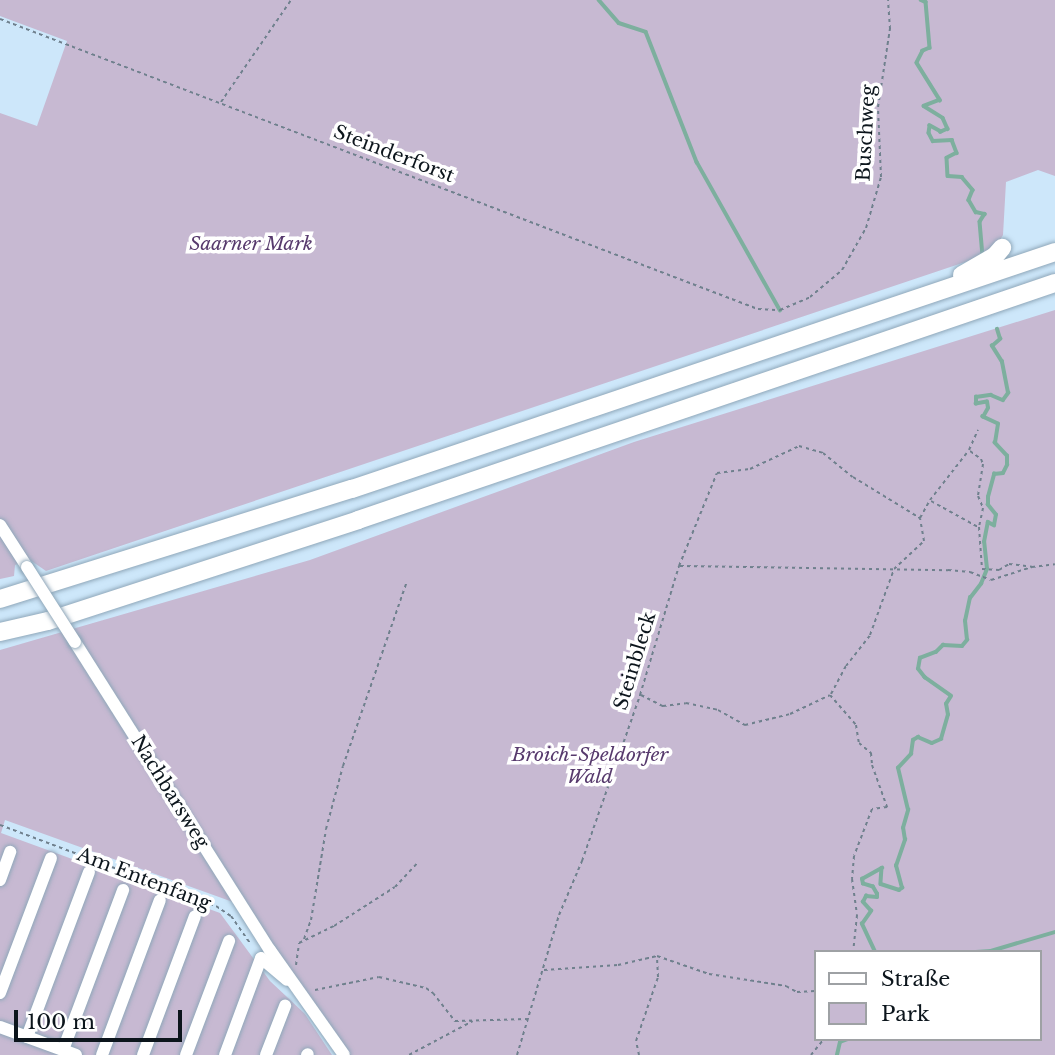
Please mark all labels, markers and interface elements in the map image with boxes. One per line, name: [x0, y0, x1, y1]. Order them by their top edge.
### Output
street label: Buschweg: [852, 84, 880, 182]
street label: Steinderforst: [330, 121, 458, 187]
park label: Saarner Mark: [189, 233, 313, 255]
street label: Steinbleck: [609, 609, 661, 713]
street label: Nachbarsweg: [126, 731, 214, 853]
park label: Broich-Speldorfer Wald: [512, 744, 668, 788]
street label: Am Entenfang: [74, 843, 214, 915]
legend: [814, 950, 1041, 1041]
text: Straße: [881, 966, 950, 992]
scale bar: [18, 996, 186, 1040]
text: Park: [881, 1001, 930, 1027]
text: 100 m: [27, 1009, 95, 1035]

